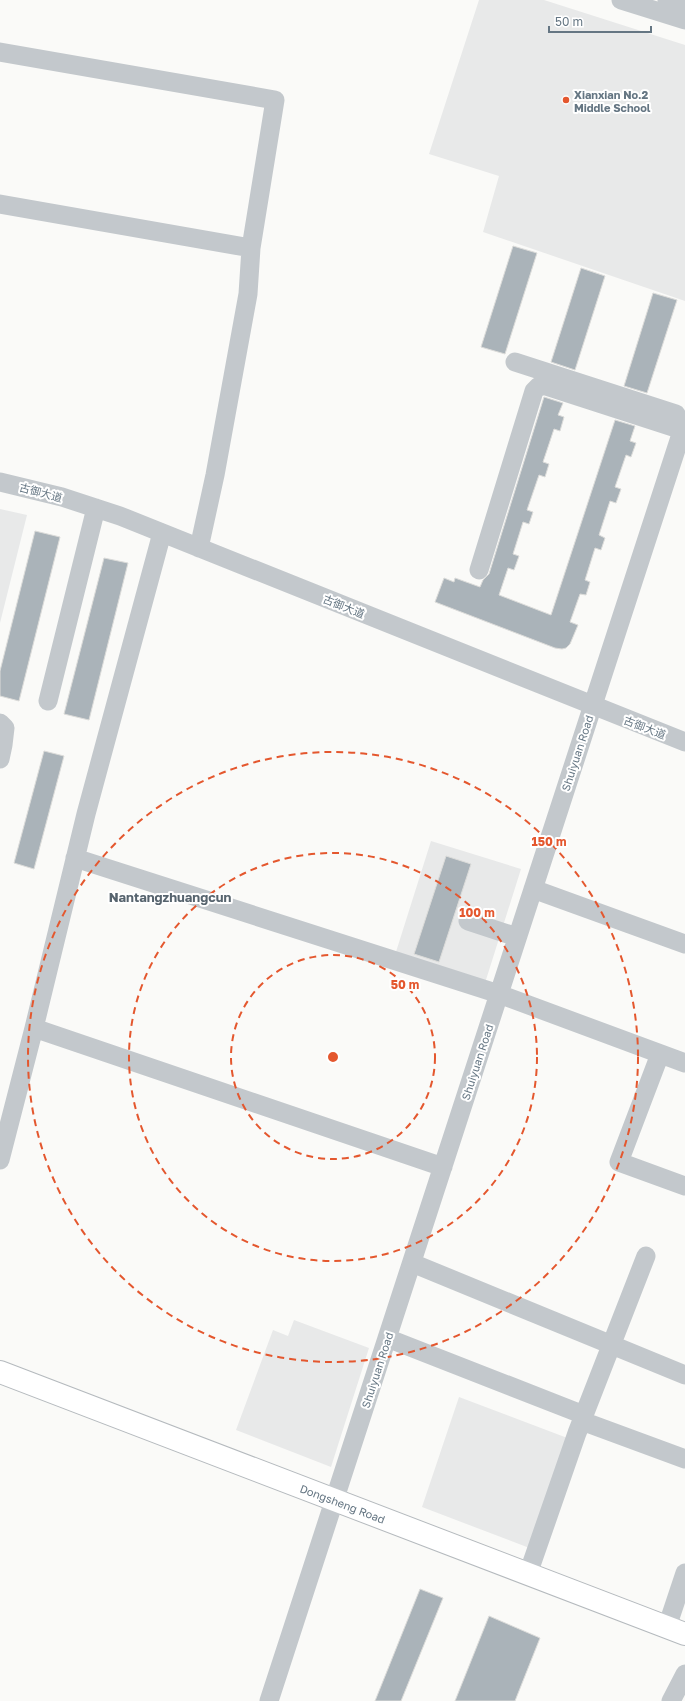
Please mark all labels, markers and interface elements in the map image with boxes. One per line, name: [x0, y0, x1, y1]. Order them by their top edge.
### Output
scale bar: [549, 8, 651, 34]
text: 50 m: [555, 14, 583, 29]
place label: Xianxian No.2 Middle School: [574, 88, 651, 114]
marker: Xianxian No.2 Middle School: [561, 95, 571, 105]
street label: 古御大道: [18, 480, 64, 504]
street label: 古御大道: [321, 592, 367, 620]
street label: Shuiyuan Road: [559, 713, 595, 793]
street label: 古御大道: [622, 713, 668, 741]
text: 150 m: [532, 834, 566, 849]
district label: Nantangzhuangcun: [109, 889, 231, 905]
text: 100 m: [459, 905, 495, 920]
text: 50 m: [391, 977, 419, 992]
street label: Shuiyuan Road: [459, 1022, 495, 1102]
centre of rings: [326, 1050, 340, 1064]
street label: Shuiyuan Road: [359, 1330, 395, 1410]
street label: Dongsheng Road: [298, 1481, 387, 1525]

